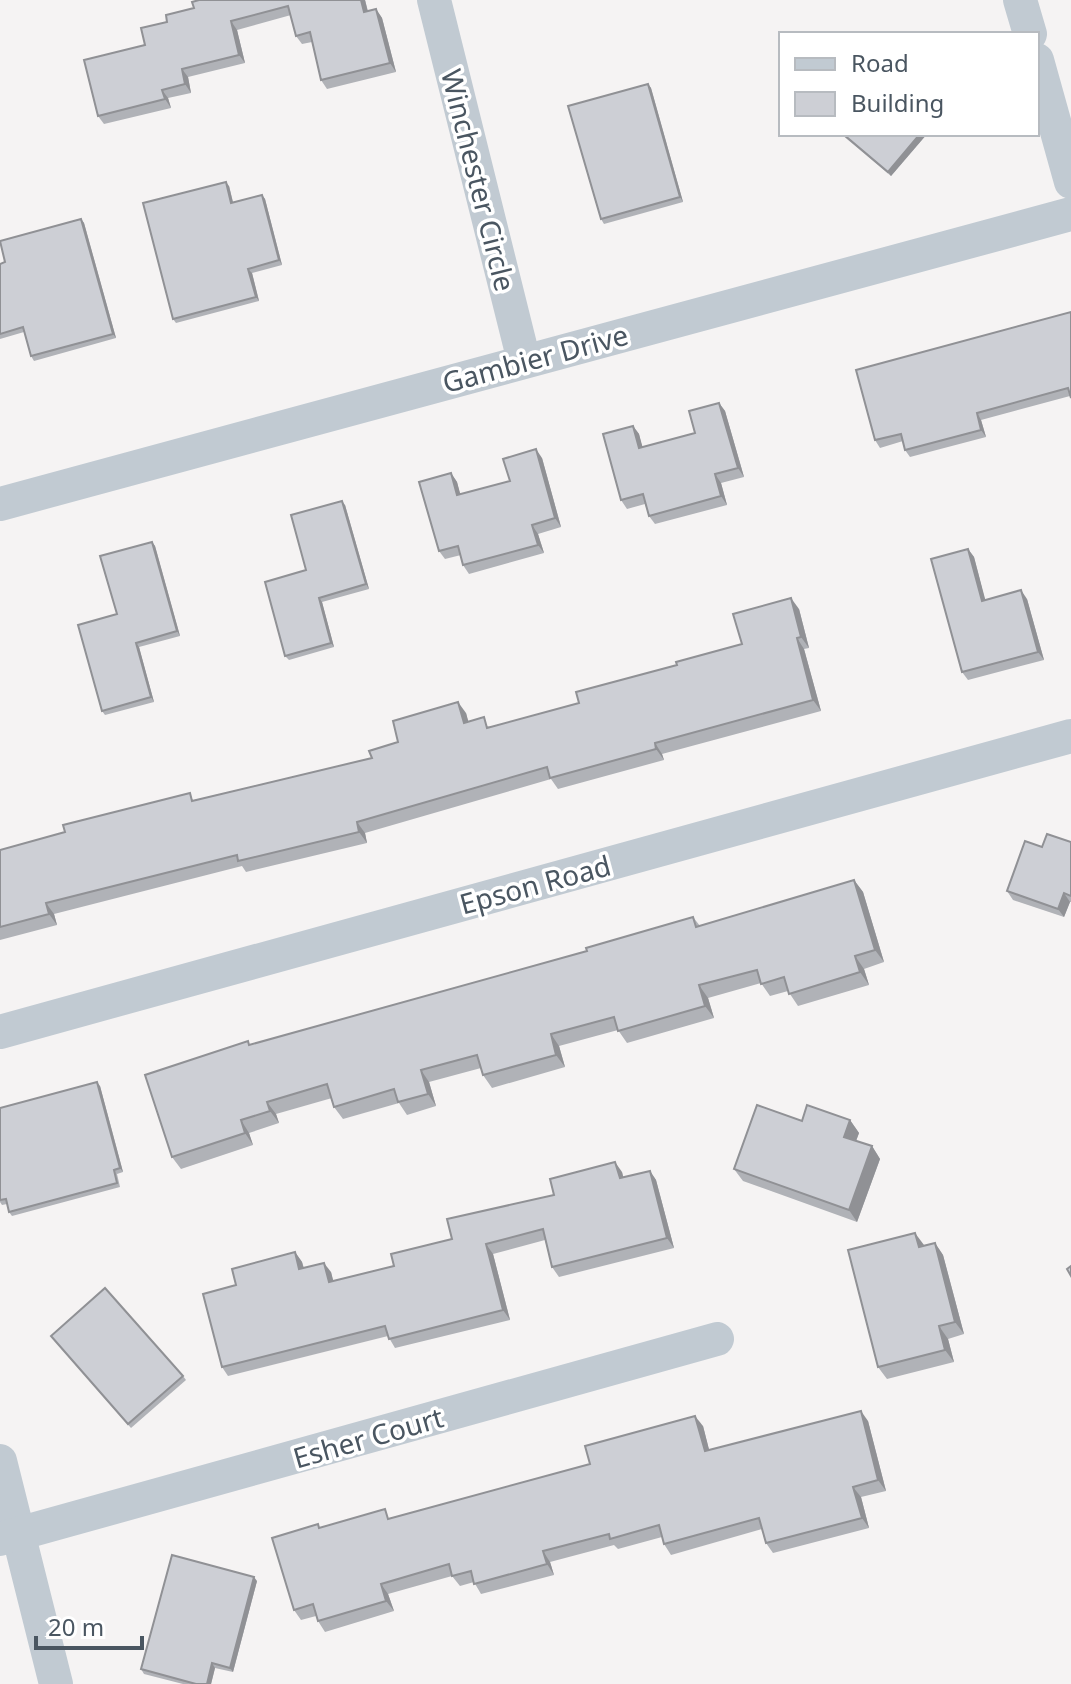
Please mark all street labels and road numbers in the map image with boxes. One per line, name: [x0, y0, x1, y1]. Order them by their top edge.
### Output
street label: Winchester Circle: [433, 65, 525, 295]
street label: Gambier Drive: [438, 315, 632, 401]
street label: Epson Road: [455, 846, 615, 922]
street label: Esher Court: [288, 1397, 448, 1477]

